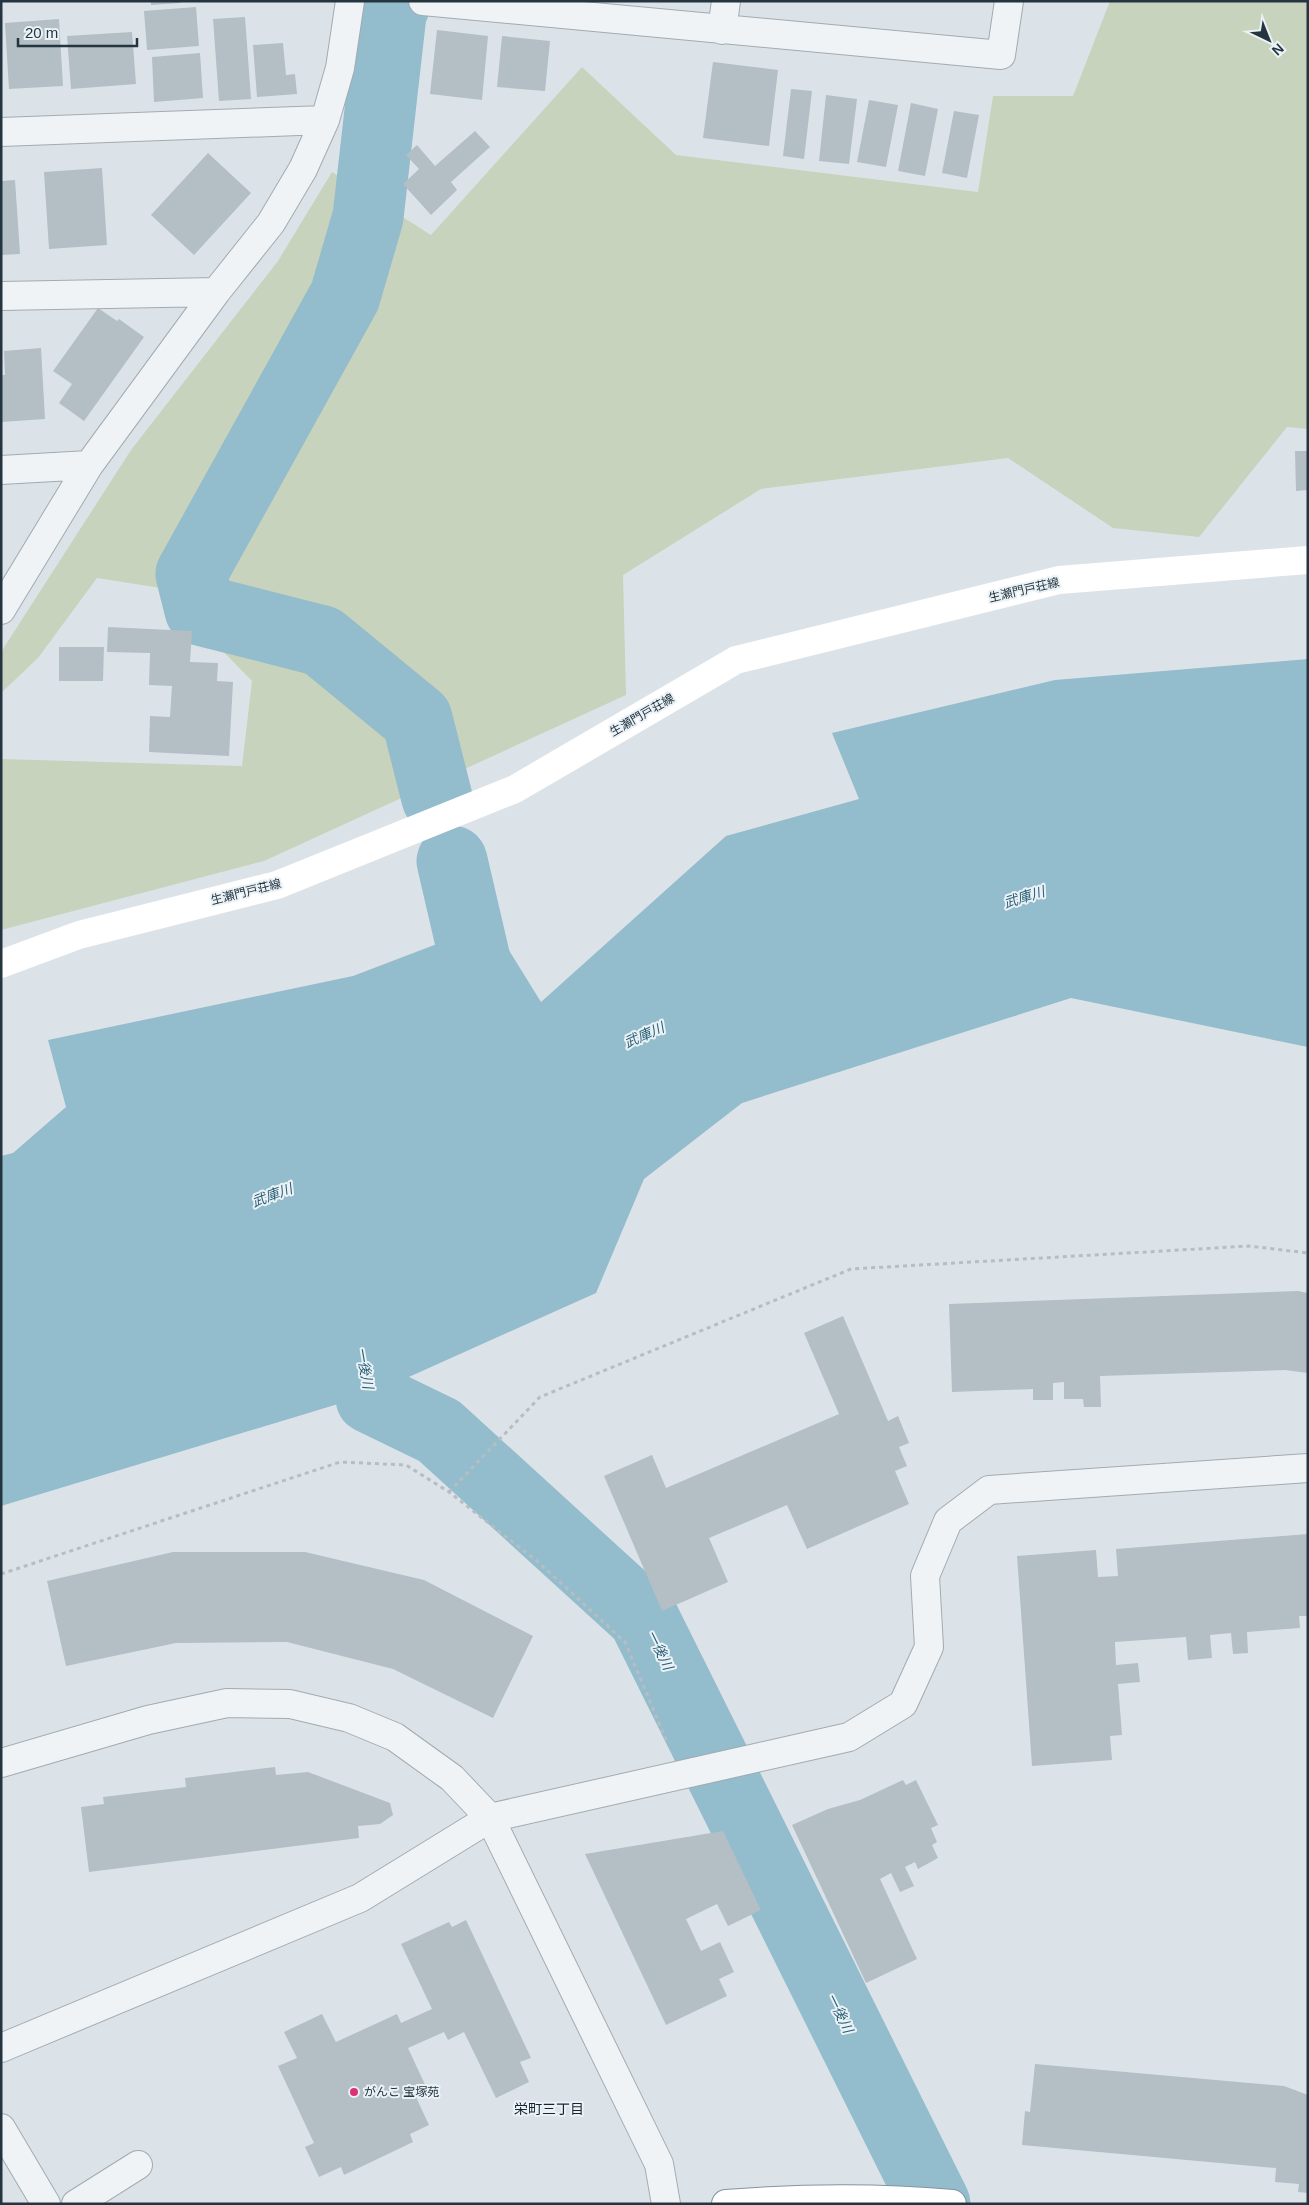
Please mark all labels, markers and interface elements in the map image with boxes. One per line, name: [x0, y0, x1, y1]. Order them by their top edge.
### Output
scale bar: [18, 15, 136, 47]
north arrow: [1244, 15, 1294, 65]
text: 20 m: [25, 24, 58, 41]
text: N: [1269, 40, 1287, 59]
street label: 生瀬門戸荘線: [987, 575, 1061, 605]
street label: 生瀬門戸荘線: [607, 691, 677, 739]
street label: 生瀬門戸荘線: [209, 876, 283, 908]
water label: 武庫川: [1002, 883, 1048, 911]
water label: 武庫川: [622, 1018, 668, 1051]
water label: 武庫川: [250, 1180, 296, 1210]
water label: 一後川: [353, 1346, 377, 1392]
water label: 一後川: [644, 1628, 677, 1674]
water label: 一後川: [824, 1991, 857, 2037]
place label: がんこ 宝塚苑: [364, 2085, 439, 2099]
marker: がんこ 宝塚苑: [348, 2086, 360, 2098]
district label: 栄町三丁目: [514, 2101, 584, 2117]

